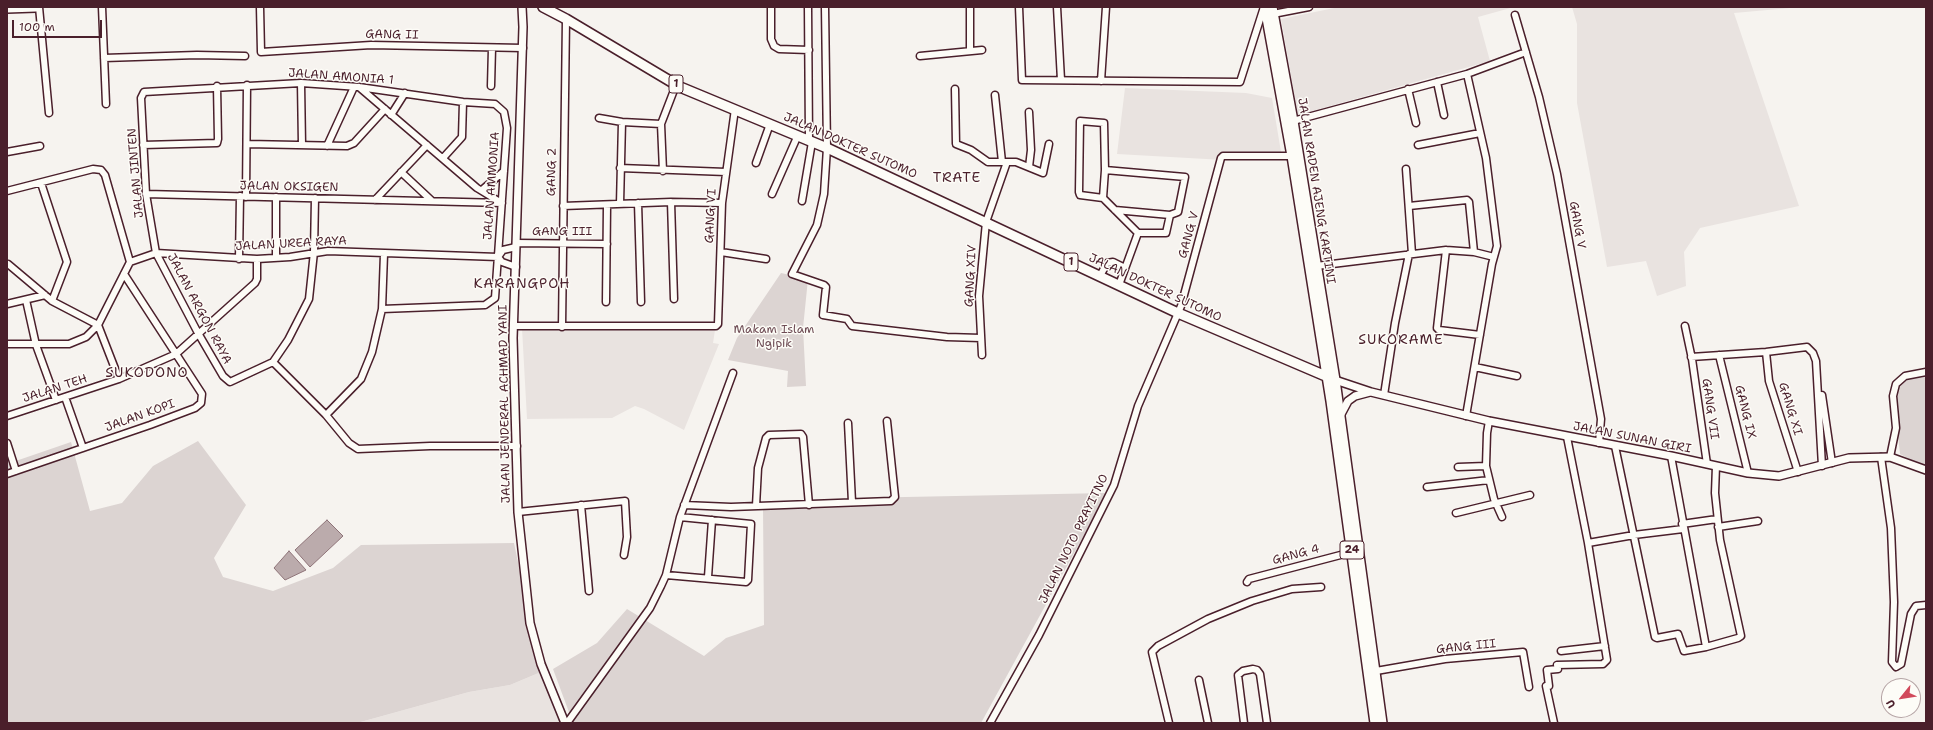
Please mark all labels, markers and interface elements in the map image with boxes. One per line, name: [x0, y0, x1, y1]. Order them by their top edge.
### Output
scale bar: [14, 12, 104, 38]
text: 100 m: [19, 19, 55, 35]
street label: GANG II: [365, 27, 419, 43]
street label: JALAN AMONIA 1: [288, 66, 394, 88]
road number: 1: [669, 75, 683, 93]
street label: JALAN RADEN AJENG KARTINI: [1294, 97, 1338, 285]
street label: JALAN DOKTER SUTOMO: [781, 110, 919, 182]
street label: JALAN JINTEN: [125, 127, 147, 219]
street label: JALAN AMMONIA: [481, 131, 503, 241]
street label: GANG 2: [544, 148, 560, 196]
district label: TRATE: [933, 170, 981, 186]
street label: JALAN OKSIGEN: [239, 179, 339, 195]
street label: GANG VI: [702, 188, 720, 244]
street label: GANG V: [1566, 200, 1588, 250]
street label: GANG V: [1176, 210, 1202, 260]
street label: GANG III: [532, 225, 592, 239]
street label: JALAN UREA RAYA: [235, 234, 347, 254]
street label: GANG XIV: [962, 244, 980, 308]
street label: JALAN ARGON RAYA: [164, 251, 234, 367]
street label: JALAN DOKTER SUTOMO: [1086, 251, 1224, 325]
road number: 1: [1064, 253, 1078, 271]
district label: KARANGPOH: [473, 276, 571, 292]
street label: JALAN JENDERAL ACHMAD YANI: [496, 305, 514, 503]
park label: Makam Islam Ngipik: [734, 323, 814, 351]
district label: SUKORAME: [1358, 332, 1444, 348]
district label: SUKODONO: [105, 365, 189, 381]
street label: JALAN TEH: [21, 372, 89, 406]
street label: GANG VII: [1699, 378, 1721, 440]
street label: GANG XI: [1775, 381, 1805, 437]
street label: GANG IX: [1731, 384, 1759, 440]
street label: JALAN KOPI: [103, 397, 177, 435]
street label: JALAN SUNAN GIRI: [1572, 419, 1692, 457]
street label: JALAN NOTO PRAYITNO: [1036, 472, 1112, 606]
road number: 24: [1340, 541, 1364, 559]
street label: GANG 4: [1271, 542, 1321, 568]
street label: GANG III: [1435, 637, 1497, 657]
north arrow: [1881, 678, 1921, 718]
text: U: [1883, 697, 1899, 711]

